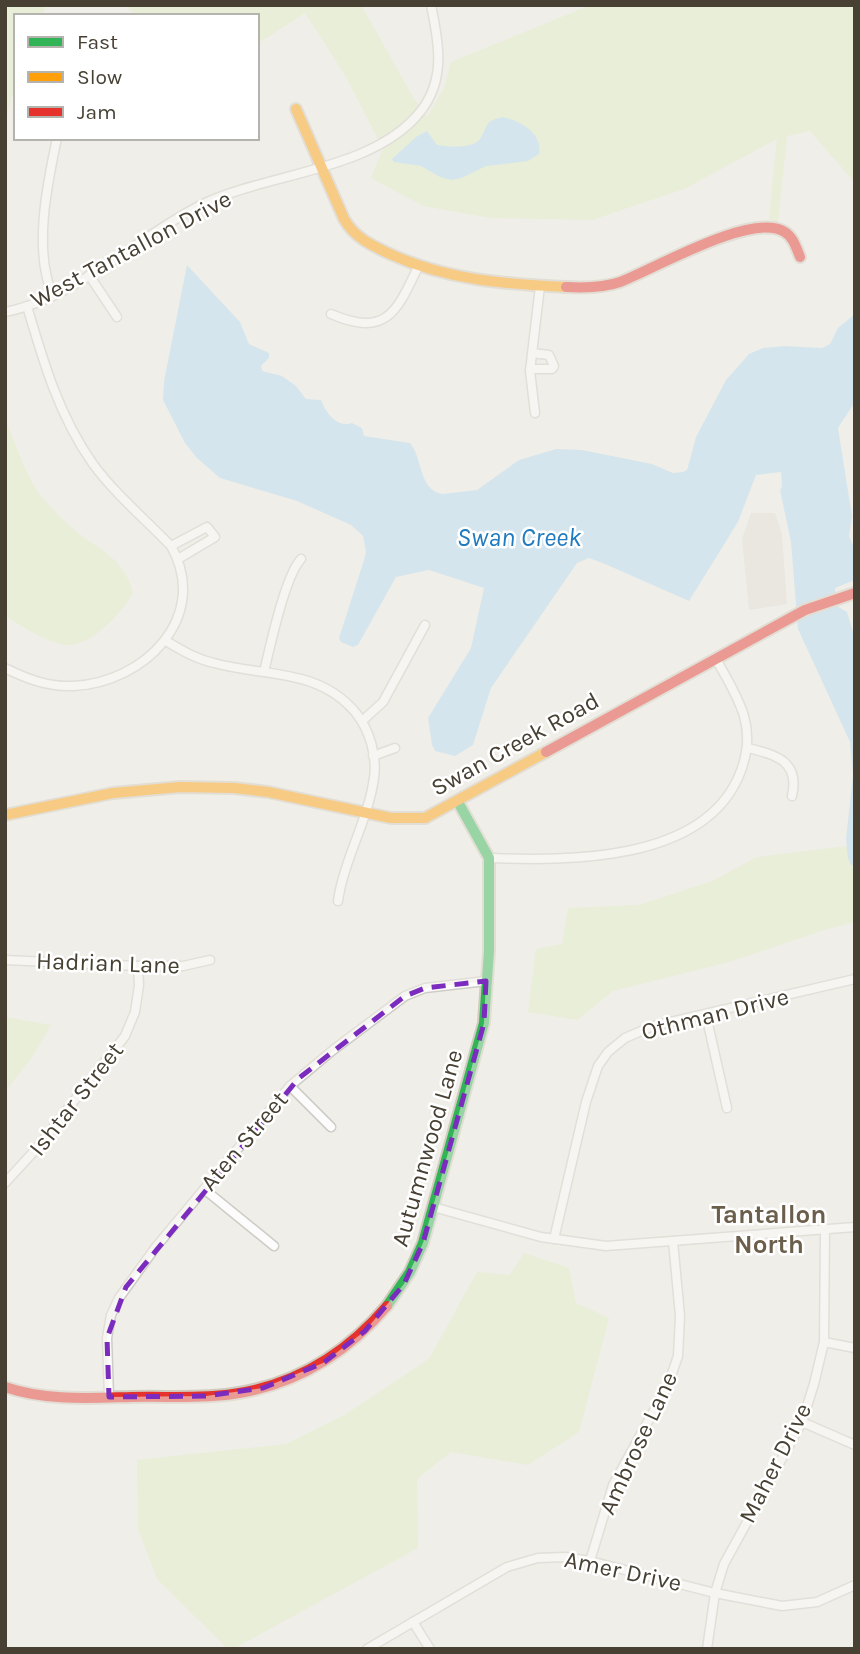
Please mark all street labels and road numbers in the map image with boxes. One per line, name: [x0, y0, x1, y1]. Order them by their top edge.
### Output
street label: West Tantallon Drive: [26, 184, 236, 314]
street label: Swan Creek Road: [426, 686, 604, 802]
street label: Hadrian Lane: [36, 946, 180, 980]
street label: Othman Drive: [638, 982, 792, 1046]
street label: Ishtar Street: [23, 1037, 129, 1161]
street label: Autumnwood Lane: [385, 1046, 469, 1250]
street label: Aten Street: [194, 1086, 294, 1196]
street label: Ambrose Lane: [593, 1367, 683, 1519]
street label: Maher Drive: [733, 1398, 817, 1528]
street label: Amer Drive: [562, 1545, 684, 1597]

